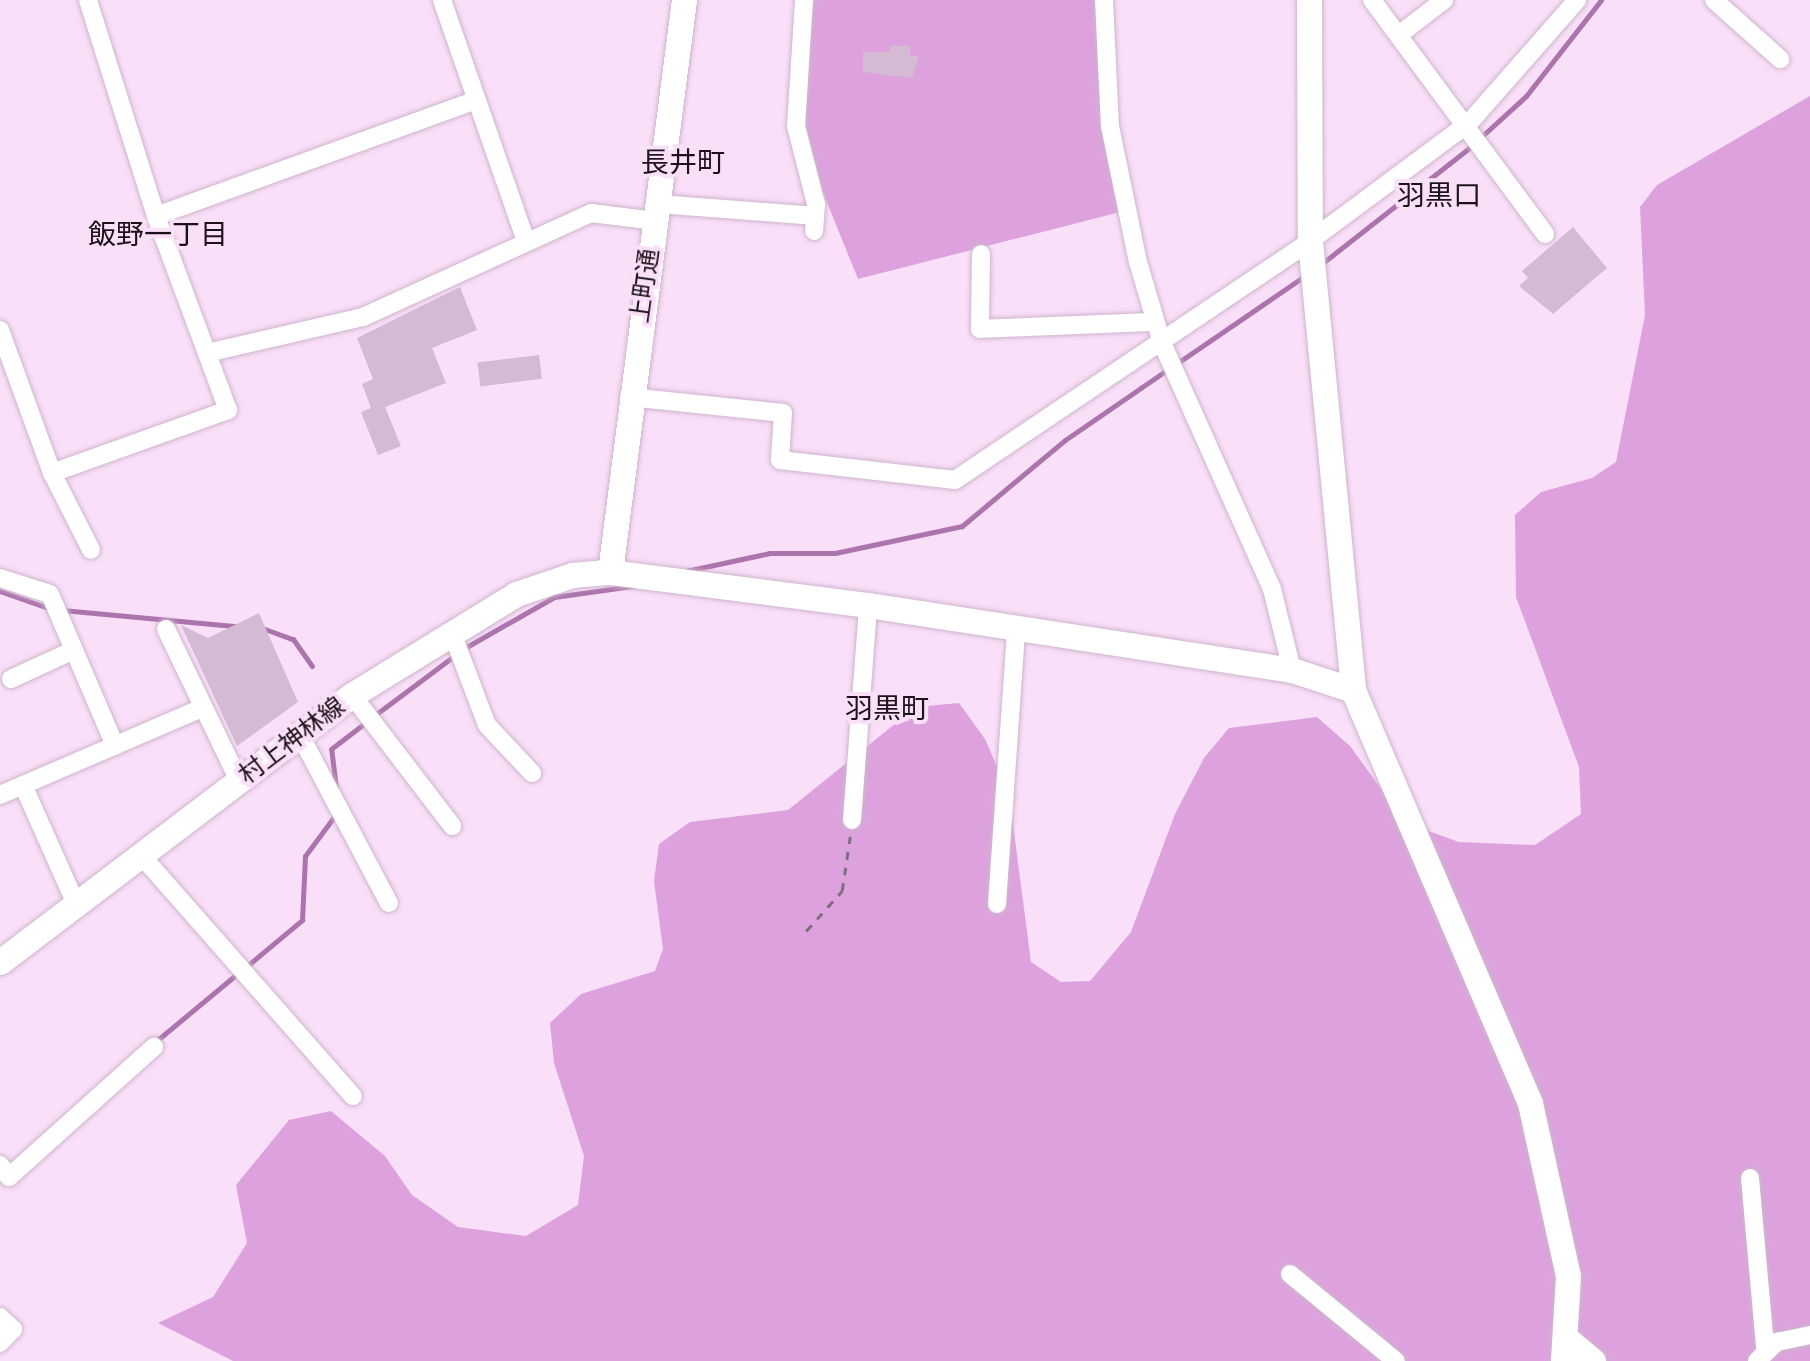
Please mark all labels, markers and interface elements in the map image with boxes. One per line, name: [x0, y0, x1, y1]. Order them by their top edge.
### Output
district label: 長井町: [641, 146, 725, 180]
district label: 羽黒口: [1397, 179, 1481, 213]
district label: 飯野一丁目: [88, 218, 228, 252]
street label: 上町通: [625, 247, 665, 325]
street label: 村上神林線: [233, 691, 351, 791]
district label: 羽黒町: [845, 692, 929, 726]

